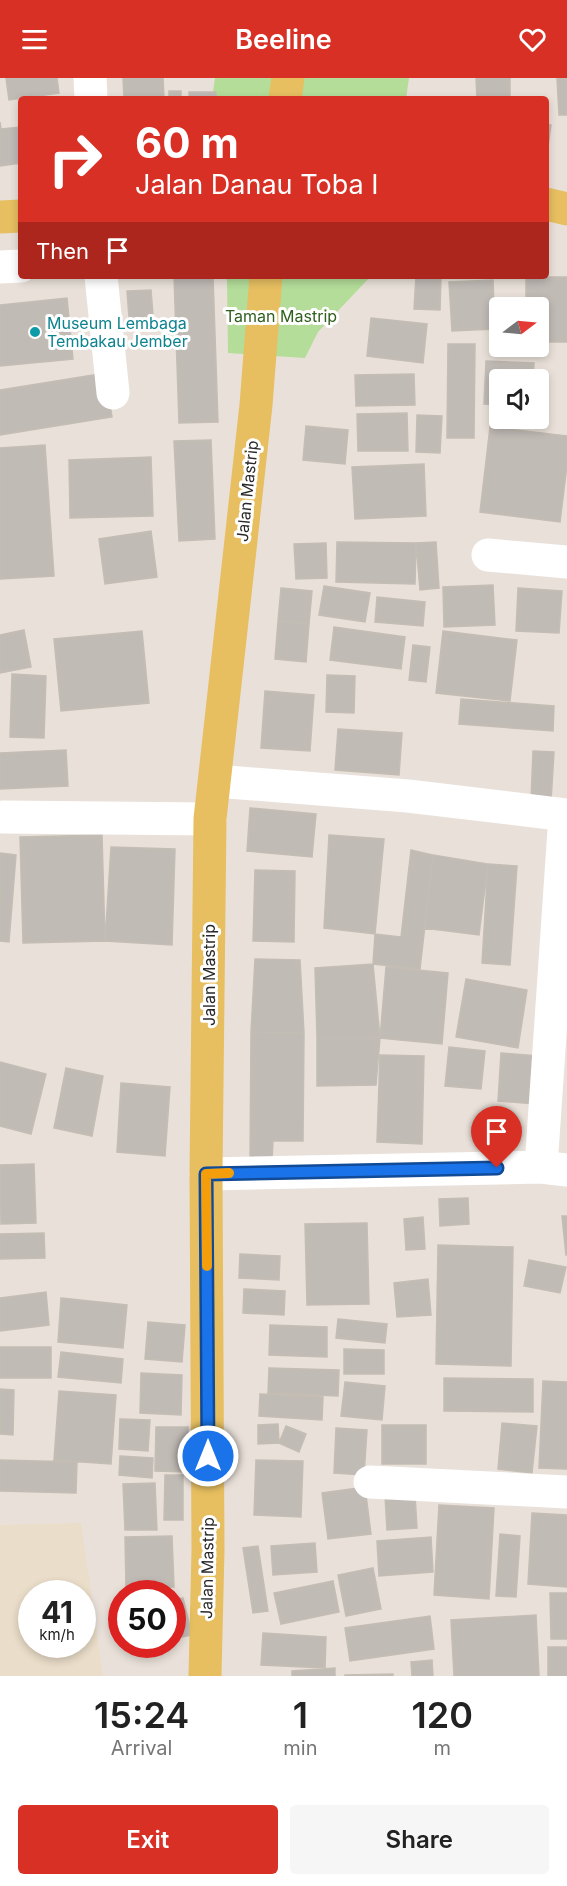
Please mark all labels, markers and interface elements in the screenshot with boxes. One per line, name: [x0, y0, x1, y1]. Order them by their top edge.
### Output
icon: menu: [18, 23, 51, 56]
text: Beeline: [235, 23, 332, 56]
icon: heart: [516, 23, 549, 56]
text: 60 m: [135, 117, 239, 168]
icon: right: [36, 120, 114, 198]
text: Jalan Danau Toba I: [135, 168, 378, 201]
icon: arrive: [101, 234, 134, 267]
text: Then: [36, 238, 89, 264]
north arrow: [489, 297, 549, 357]
map controls: [489, 297, 549, 429]
park label: Taman Mastrip: [225, 306, 337, 326]
place label: Museum Lembaga Tembakau Jember: [47, 313, 188, 351]
marker: Museum Lembaga Tembakau Jember: [28, 325, 42, 339]
button: sound: [489, 369, 549, 429]
street label: Jalan Mastrip: [232, 439, 262, 543]
street label: Jalan Mastrip: [199, 924, 219, 1026]
pin: [471, 1106, 522, 1168]
icon: arrive: [480, 1115, 513, 1148]
position arrow: [176, 1424, 240, 1488]
street label: Jalan Mastrip: [196, 1517, 218, 1619]
speed limit sign: 50: [108, 1580, 186, 1658]
text: 41: [41, 1594, 73, 1630]
text: km/h: [39, 1625, 75, 1644]
text: 15:24: [94, 1693, 189, 1737]
text: 1: [293, 1693, 308, 1737]
text: 120: [412, 1693, 473, 1737]
text: Arrival: [111, 1736, 172, 1760]
text: min: [283, 1736, 317, 1760]
text: m: [433, 1736, 451, 1760]
button: Exit: [18, 1805, 278, 1874]
button: Share: [290, 1805, 549, 1874]

